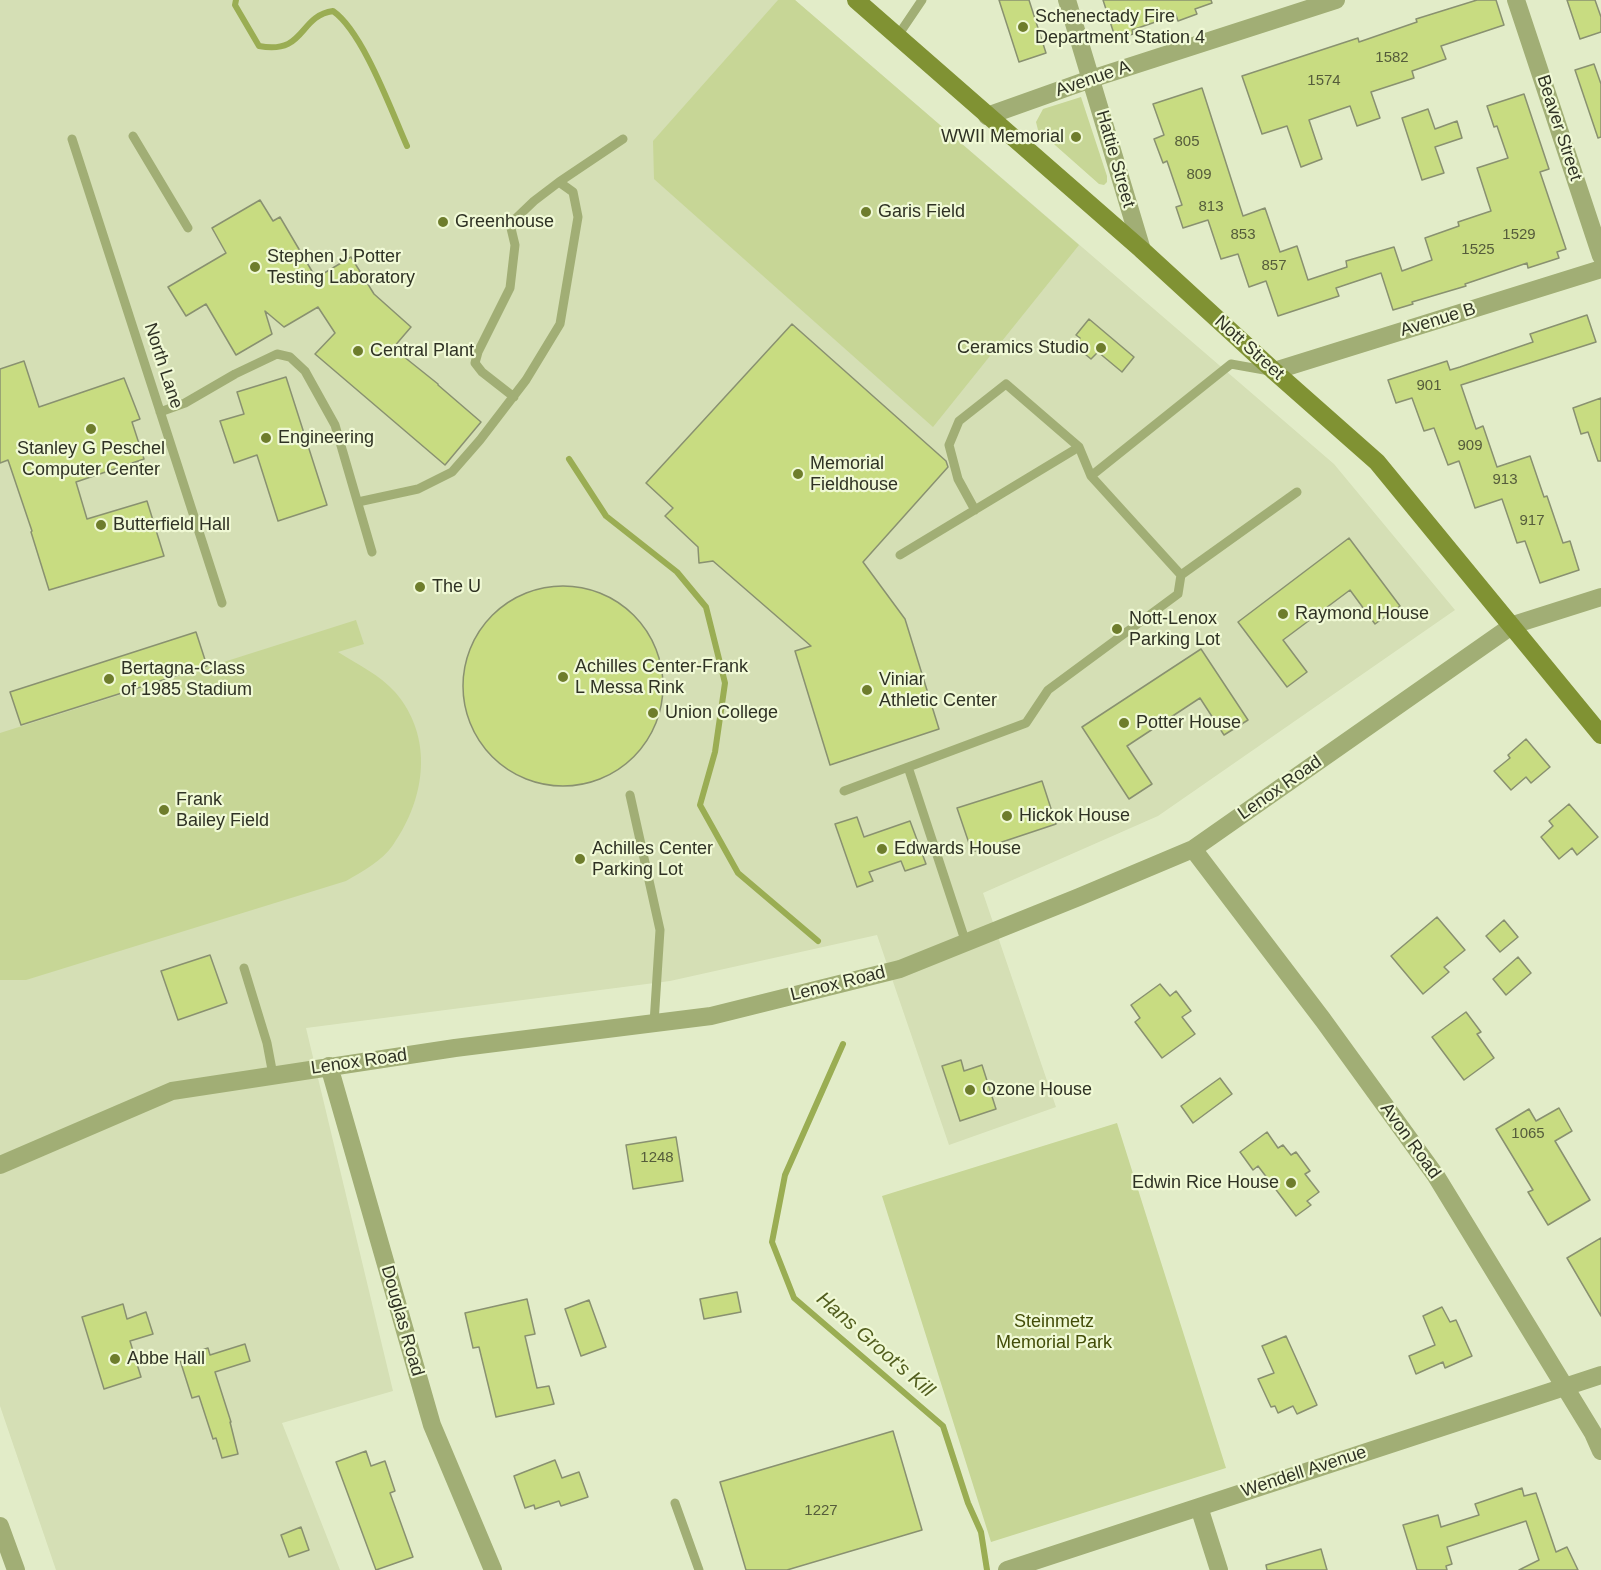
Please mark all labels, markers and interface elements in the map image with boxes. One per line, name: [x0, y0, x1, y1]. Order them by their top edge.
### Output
place label: Schenectady Fire Department Station 4: [1035, 6, 1205, 48]
marker: Schenectady Fire Department Station 4: [1016, 20, 1030, 34]
house number: 1582: [1375, 49, 1409, 67]
street label: Avenue A: [1053, 56, 1133, 102]
house number: 1574: [1307, 72, 1341, 90]
street label: Beaver Street: [1532, 72, 1586, 184]
street label: Hattie Street: [1091, 108, 1139, 210]
place label: WWII Memorial: [941, 126, 1064, 148]
marker: WWII Memorial: [1069, 130, 1083, 144]
house number: 805: [1174, 133, 1200, 151]
house number: 809: [1186, 166, 1212, 184]
house number: 813: [1198, 198, 1224, 216]
place label: Garis Field: [878, 201, 965, 223]
marker: Garis Field: [859, 205, 873, 219]
place label: Greenhouse: [455, 211, 554, 233]
marker: Greenhouse: [436, 215, 450, 229]
house number: 853: [1230, 226, 1256, 244]
house number: 1529: [1502, 226, 1536, 244]
house number: 1525: [1461, 241, 1495, 259]
place label: Stephen J Potter Testing Laboratory: [267, 246, 415, 288]
house number: 857: [1261, 257, 1287, 275]
marker: Stephen J Potter Testing Laboratory: [248, 260, 262, 274]
street label: Avenue B: [1398, 298, 1478, 342]
street label: Nott Street: [1210, 311, 1288, 385]
street label: North Lane: [139, 320, 187, 412]
place label: Ceramics Studio: [957, 337, 1089, 359]
place label: Central Plant: [370, 340, 474, 362]
marker: Ceramics Studio: [1094, 341, 1108, 355]
marker: Central Plant: [351, 344, 365, 358]
house number: 901: [1416, 377, 1442, 395]
marker: Stanley G Peschel Computer Center: [84, 422, 98, 436]
place label: Engineering: [278, 427, 374, 449]
marker: Engineering: [259, 431, 273, 445]
house number: 909: [1457, 437, 1483, 455]
place label: Stanley G Peschel Computer Center: [17, 438, 165, 480]
place label: Memorial Fieldhouse: [810, 453, 898, 496]
marker: Memorial Fieldhouse: [791, 467, 805, 481]
house number: 913: [1492, 471, 1518, 489]
house number: 917: [1519, 512, 1545, 530]
place label: Butterfield Hall: [113, 514, 230, 536]
marker: Butterfield Hall: [94, 518, 108, 532]
place label: The U: [432, 576, 481, 598]
marker: The U: [413, 580, 427, 594]
place label: Raymond House: [1295, 603, 1429, 625]
marker: Raymond House: [1276, 607, 1290, 621]
place label: Nott-Lenox Parking Lot: [1129, 608, 1220, 650]
marker: Nott-Lenox Parking Lot: [1110, 622, 1124, 636]
place label: Achilles Center-Frank L Messa Rink: [575, 656, 748, 698]
place label: Bertagna-Class of 1985 Stadium: [121, 658, 252, 700]
place label: Viniar Athletic Center: [879, 669, 997, 712]
marker: Achilles Center-Frank L Messa Rink: [556, 670, 570, 684]
marker: Bertagna-Class of 1985 Stadium: [102, 672, 116, 686]
marker: Viniar Athletic Center: [860, 683, 874, 697]
place label: Union College: [665, 702, 778, 724]
marker: Union College: [646, 706, 660, 720]
place label: Potter House: [1136, 712, 1241, 734]
marker: Potter House: [1117, 716, 1131, 730]
street label: Lenox Road: [1234, 751, 1326, 825]
place label: Frank Bailey Field: [176, 789, 269, 832]
marker: Frank Bailey Field: [157, 803, 171, 817]
place label: Hickok House: [1019, 805, 1130, 827]
marker: Hickok House: [1000, 809, 1014, 823]
place label: Achilles Center Parking Lot: [592, 838, 713, 880]
place label: Edwards House: [894, 838, 1021, 860]
marker: Edwards House: [875, 842, 889, 856]
marker: Achilles Center Parking Lot: [573, 852, 587, 866]
street label: Lenox Road: [788, 962, 888, 1006]
street label: Lenox Road: [309, 1045, 409, 1079]
place label: Ozone House: [982, 1079, 1092, 1101]
marker: Ozone House: [963, 1083, 977, 1097]
street label: Avon Road: [1375, 1099, 1445, 1183]
house number: 1065: [1511, 1125, 1545, 1143]
house number: 1248: [640, 1149, 674, 1167]
place label: Edwin Rice House: [1132, 1172, 1279, 1194]
marker: Edwin Rice House: [1284, 1176, 1298, 1190]
street label: Douglas Road: [376, 1263, 428, 1379]
water label: Hans Groot's Kill: [811, 1287, 939, 1403]
park label: Steinmetz Memorial Park: [996, 1311, 1112, 1354]
place label: Abbe Hall: [127, 1348, 205, 1370]
marker: Abbe Hall: [108, 1352, 122, 1366]
street label: Wendell Avenue: [1239, 1442, 1369, 1502]
house number: 1227: [804, 1502, 838, 1520]

